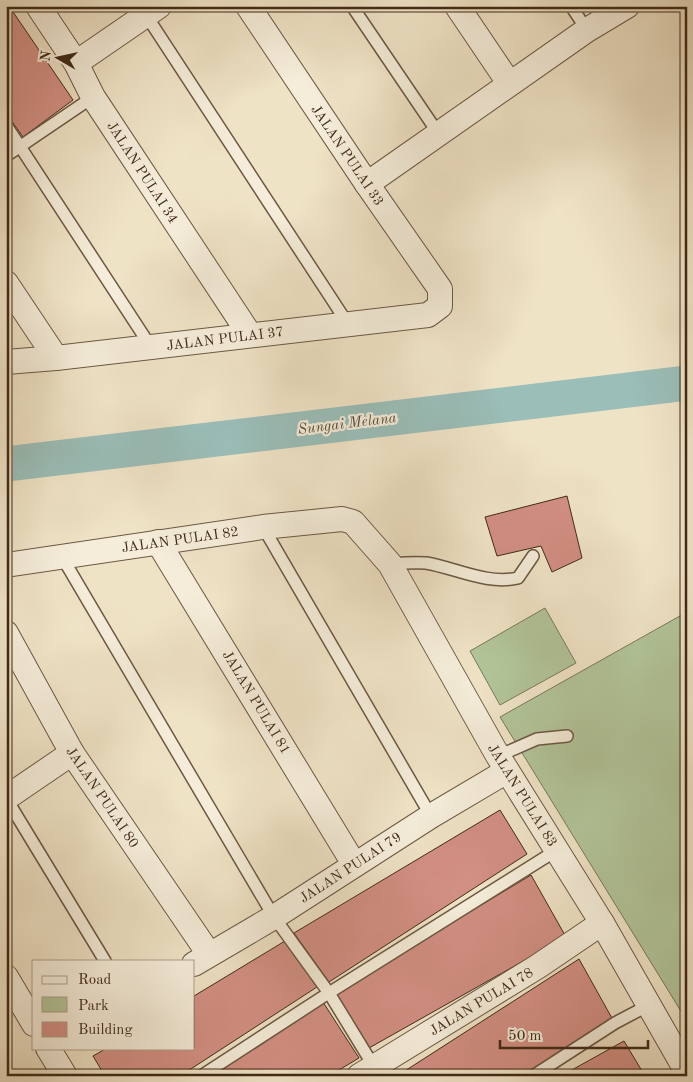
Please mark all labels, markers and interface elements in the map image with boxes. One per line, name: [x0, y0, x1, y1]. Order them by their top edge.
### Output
north arrow: [32, 32, 82, 82]
text: N: [38, 49, 54, 63]
street label: JALAN PULAI 33: [308, 103, 386, 208]
street label: JALAN PULAI 34: [104, 119, 180, 226]
street label: JALAN PULAI 37: [166, 325, 285, 353]
water label: Sungai Melana: [297, 411, 397, 438]
street label: JALAN PULAI 82: [121, 525, 240, 555]
street label: JALAN PULAI 81: [220, 648, 293, 757]
street label: JALAN PULAI 83: [485, 742, 559, 849]
street label: JALAN PULAI 80: [63, 745, 141, 850]
street label: JALAN PULAI 79: [297, 830, 404, 906]
legend: [32, 960, 195, 1050]
street label: JALAN PULAI 78: [427, 965, 536, 1038]
text: Road: [78, 973, 112, 988]
text: Park: [78, 999, 109, 1014]
scale bar: [500, 1017, 648, 1049]
text: Building: [78, 1023, 133, 1038]
text: 50 m: [508, 1029, 542, 1044]

